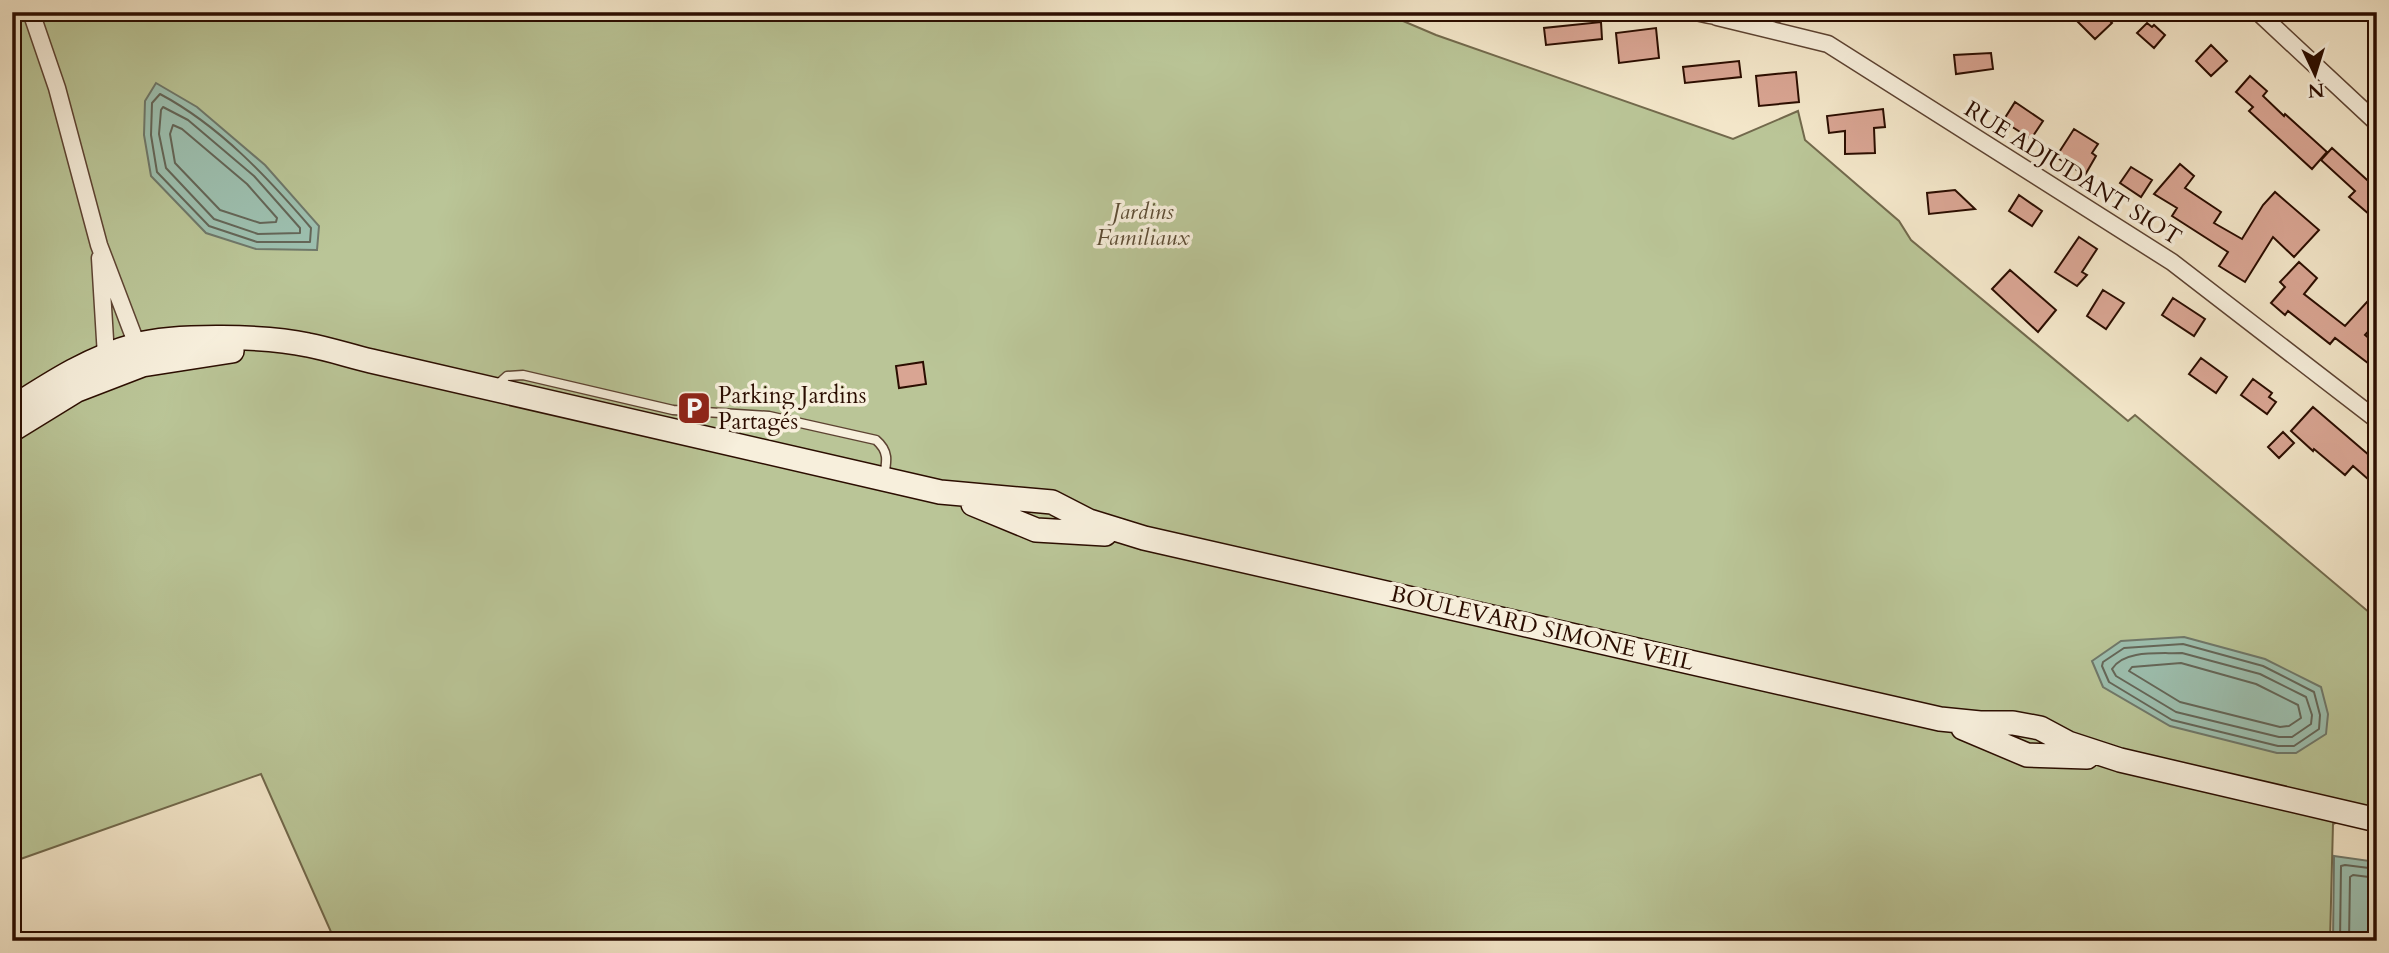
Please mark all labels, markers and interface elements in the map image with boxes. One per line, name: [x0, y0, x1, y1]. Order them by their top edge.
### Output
north arrow: [2280, 38, 2350, 108]
text: N: [2306, 76, 2325, 104]
street label: RUE ADJUDANT SIOT: [1959, 93, 2188, 253]
park label: Jardins Familiaux: [1096, 196, 1190, 253]
place label: Parking Jardins Partagés: [718, 380, 866, 437]
parking icon: Parking Jardins Partagés: [675, 389, 713, 427]
street label: BOULEVARD SIMONE VEIL: [1387, 578, 1697, 678]

